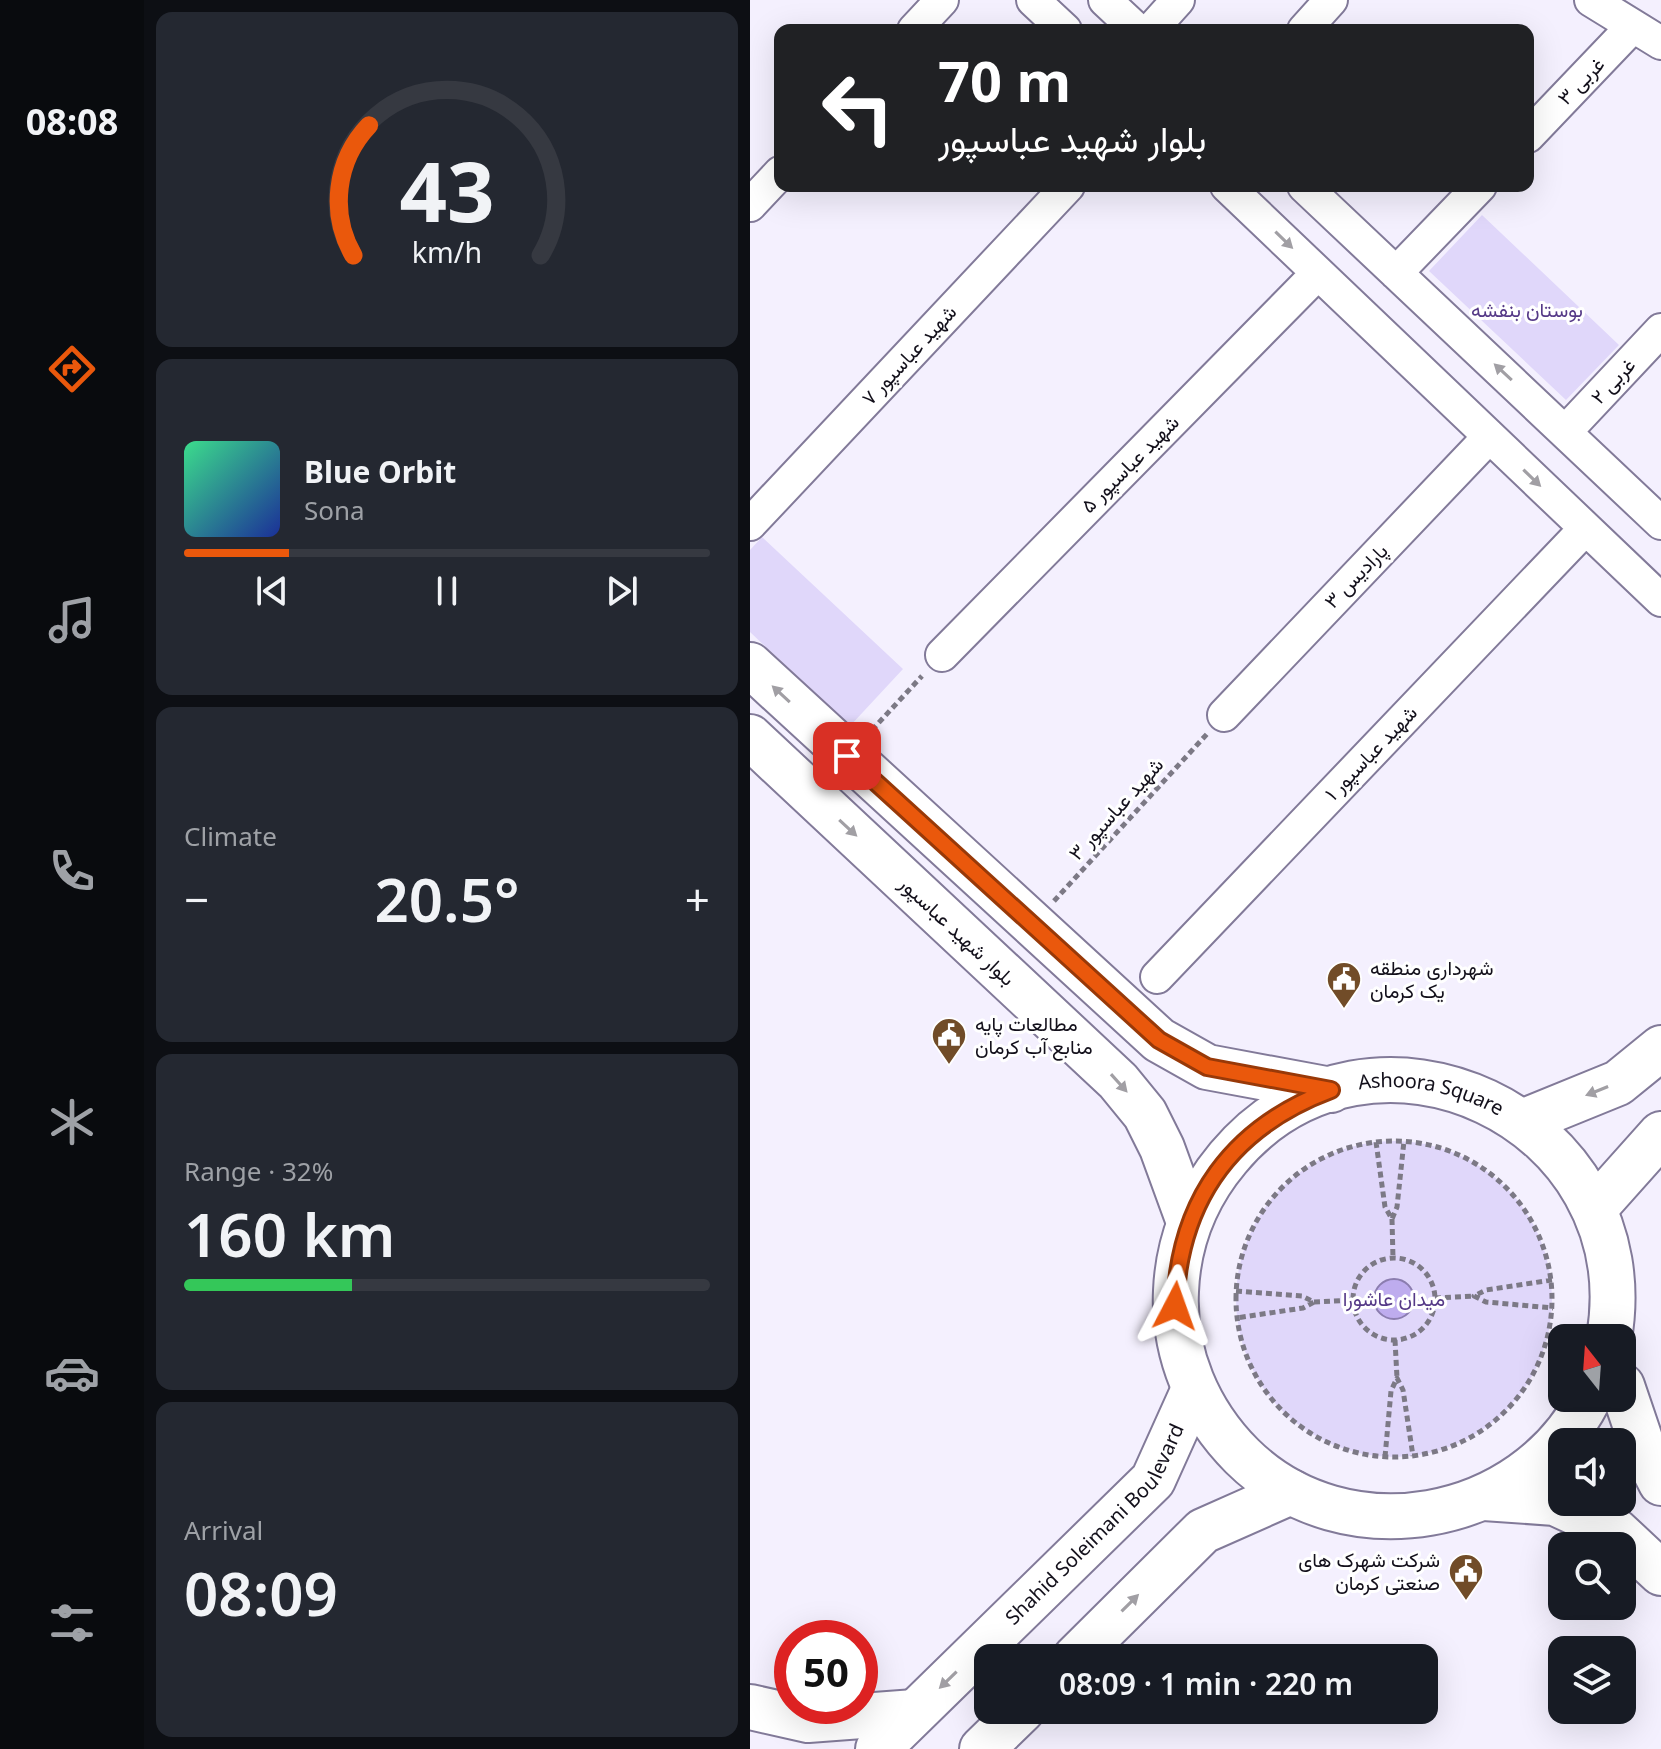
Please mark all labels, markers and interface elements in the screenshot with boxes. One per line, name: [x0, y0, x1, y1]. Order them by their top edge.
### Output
text: 70 m: [938, 42, 1071, 118]
street label: ۳ غربی: [1551, 51, 1610, 110]
icon: left: [806, 56, 910, 160]
text: 08:08: [26, 97, 118, 146]
text: بلوار شهید عباسپور: [938, 114, 1206, 163]
text: 43: [399, 132, 495, 245]
one-way arrow: [1274, 230, 1293, 249]
text: km/h: [412, 232, 482, 271]
park label: بوستان بنفشه: [1471, 296, 1583, 323]
street label: شهید عباسپور ۷: [855, 299, 963, 411]
icon: directions: [44, 341, 100, 397]
street label: ۲ غربی: [1584, 352, 1641, 410]
one-way arrow: [1494, 364, 1513, 382]
street label: شهید عباسپور ۵: [1075, 409, 1185, 519]
text: Blue Orbit: [304, 451, 456, 492]
one-way arrow: [1522, 468, 1541, 487]
text: Sona: [304, 492, 365, 528]
street label: پارادیس ۳: [1318, 537, 1394, 615]
icon: previous: [250, 569, 294, 613]
icon: pause: [425, 569, 469, 613]
icon: next: [600, 569, 644, 613]
icon: music: [44, 592, 100, 648]
one-way arrow: [771, 685, 790, 703]
street label: شهید عباسپور ۱: [1318, 699, 1424, 807]
pin: [813, 722, 881, 790]
icon: arrive: [825, 734, 869, 778]
street label: شهید عباسپور ۳: [1062, 751, 1170, 867]
text: Climate: [184, 818, 277, 854]
one-way arrow: [838, 819, 857, 837]
icon: phone: [44, 843, 100, 899]
text: 20.5°: [374, 858, 520, 940]
text: −: [184, 869, 209, 929]
text: +: [685, 869, 710, 929]
street label: بلوار شهید عباسپور: [892, 869, 1021, 992]
place label: شهرداری منطقه یک کرمان: [1370, 954, 1493, 1004]
public building icon: شهرداری منطقه یک کرمان: [1325, 960, 1363, 1010]
place label: مطالعات پایه منابع آب کرمان: [975, 1010, 1093, 1061]
public building icon: مطالعات پایه منابع آب کرمان: [930, 1016, 968, 1066]
street label: Ashoora Square: [1356, 1066, 1509, 1122]
one-way arrow: [1109, 1074, 1127, 1093]
one-way arrow: [1585, 1085, 1609, 1098]
icon: climate: [44, 1094, 100, 1150]
text: Range · 32%: [184, 1153, 333, 1189]
text: 160 km: [184, 1193, 395, 1275]
position arrow: [1133, 1264, 1217, 1348]
park label: میدان عاشورا: [1343, 1285, 1445, 1312]
north arrow: [1548, 1324, 1636, 1412]
map controls: [1548, 1324, 1636, 1724]
icon: car: [44, 1345, 100, 1401]
street label: Shahid Soleimani Boulevard: [999, 1419, 1190, 1630]
button: sound: [1548, 1428, 1636, 1516]
text: Arrival: [184, 1512, 263, 1548]
button: search: [1548, 1532, 1636, 1620]
place label: شرکت شهرک های صنعتی کرمان: [1298, 1546, 1440, 1596]
text: 08:09: [184, 1552, 338, 1634]
public building icon: شرکت شهرک های صنعتی کرمان: [1447, 1552, 1485, 1602]
one-way arrow: [1120, 1594, 1139, 1613]
icon: filters: [44, 1595, 100, 1651]
speed limit sign: 50: [774, 1620, 878, 1724]
button: layers: [1548, 1636, 1636, 1724]
text: 08:09 · 1 min · 220 m: [1059, 1663, 1353, 1704]
one-way arrow: [939, 1670, 958, 1689]

